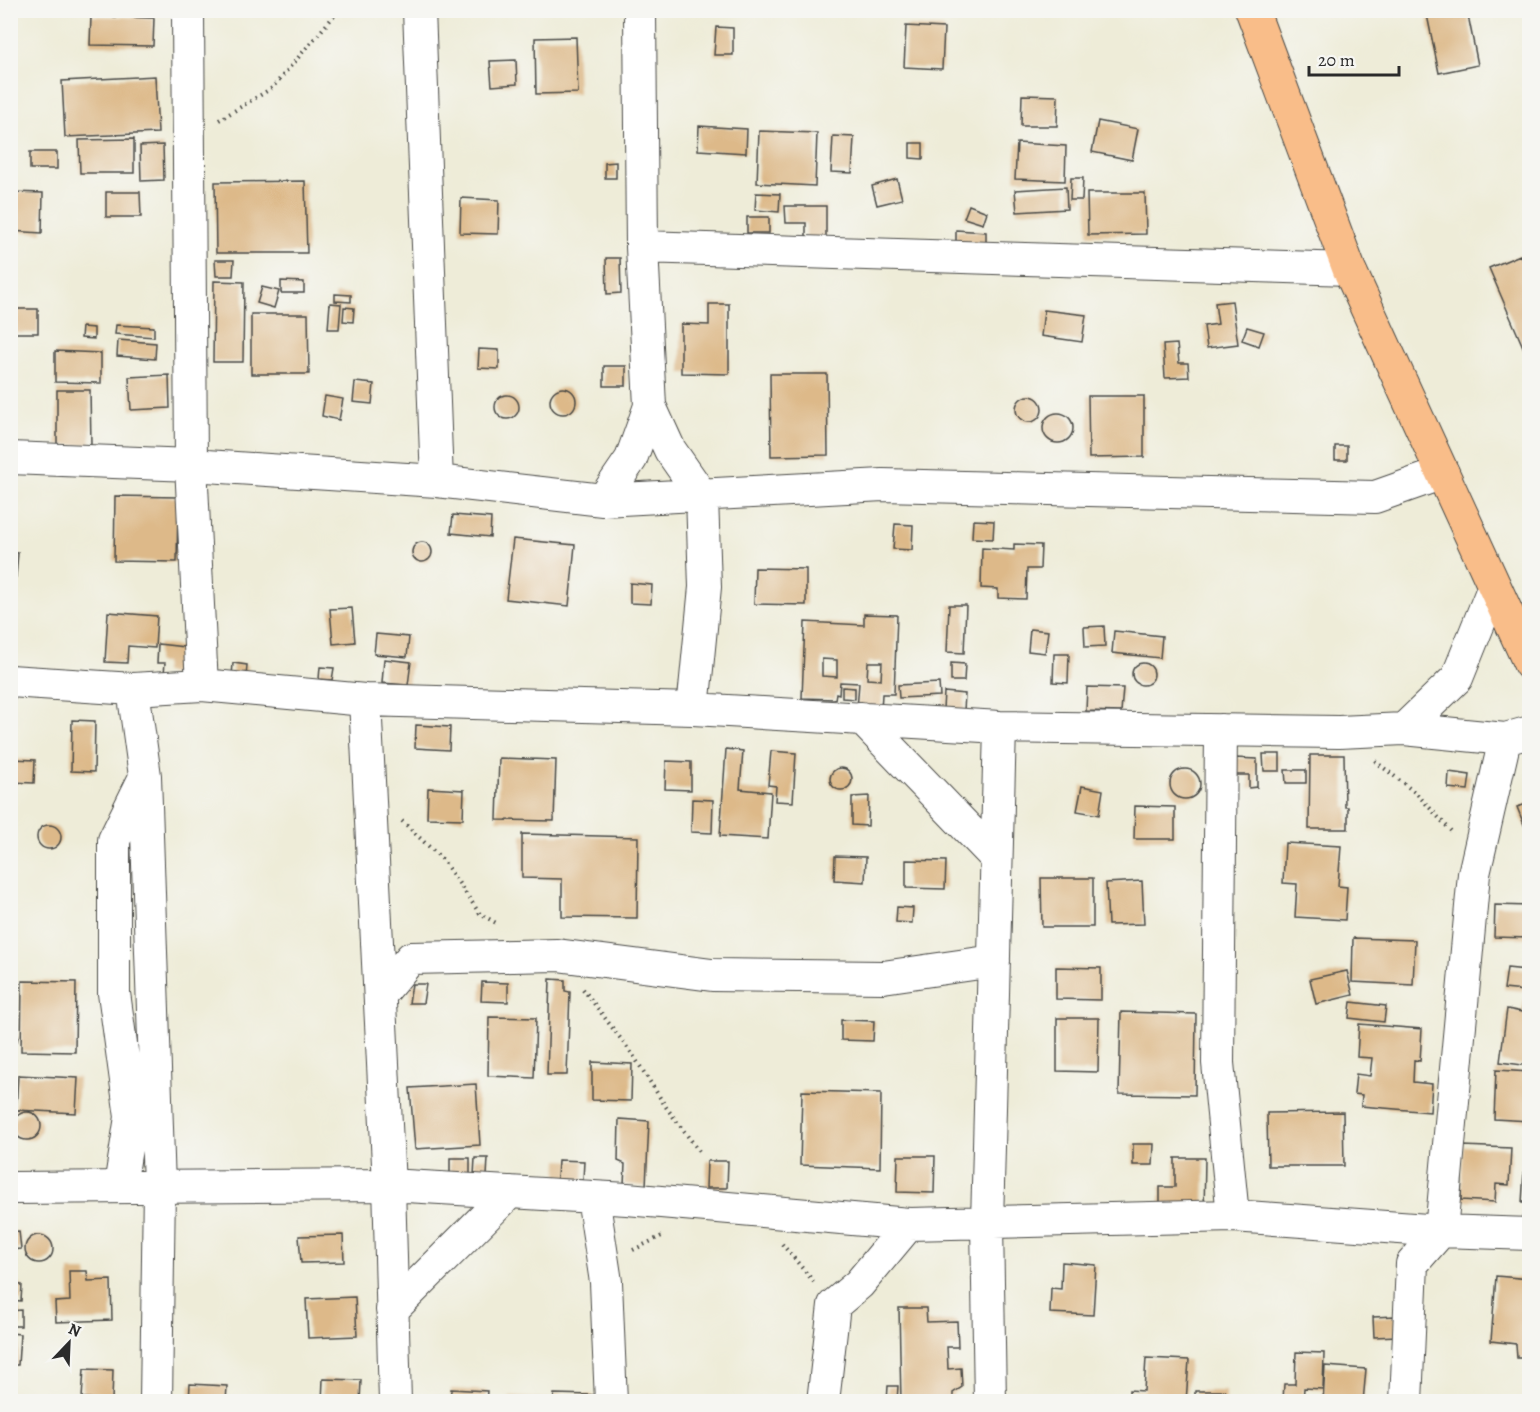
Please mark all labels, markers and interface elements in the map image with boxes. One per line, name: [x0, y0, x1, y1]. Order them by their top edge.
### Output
scale bar: [1309, 39, 1399, 77]
text: 20 m: [1318, 48, 1355, 72]
north arrow: [39, 1313, 99, 1373]
text: N: [65, 1318, 84, 1343]

